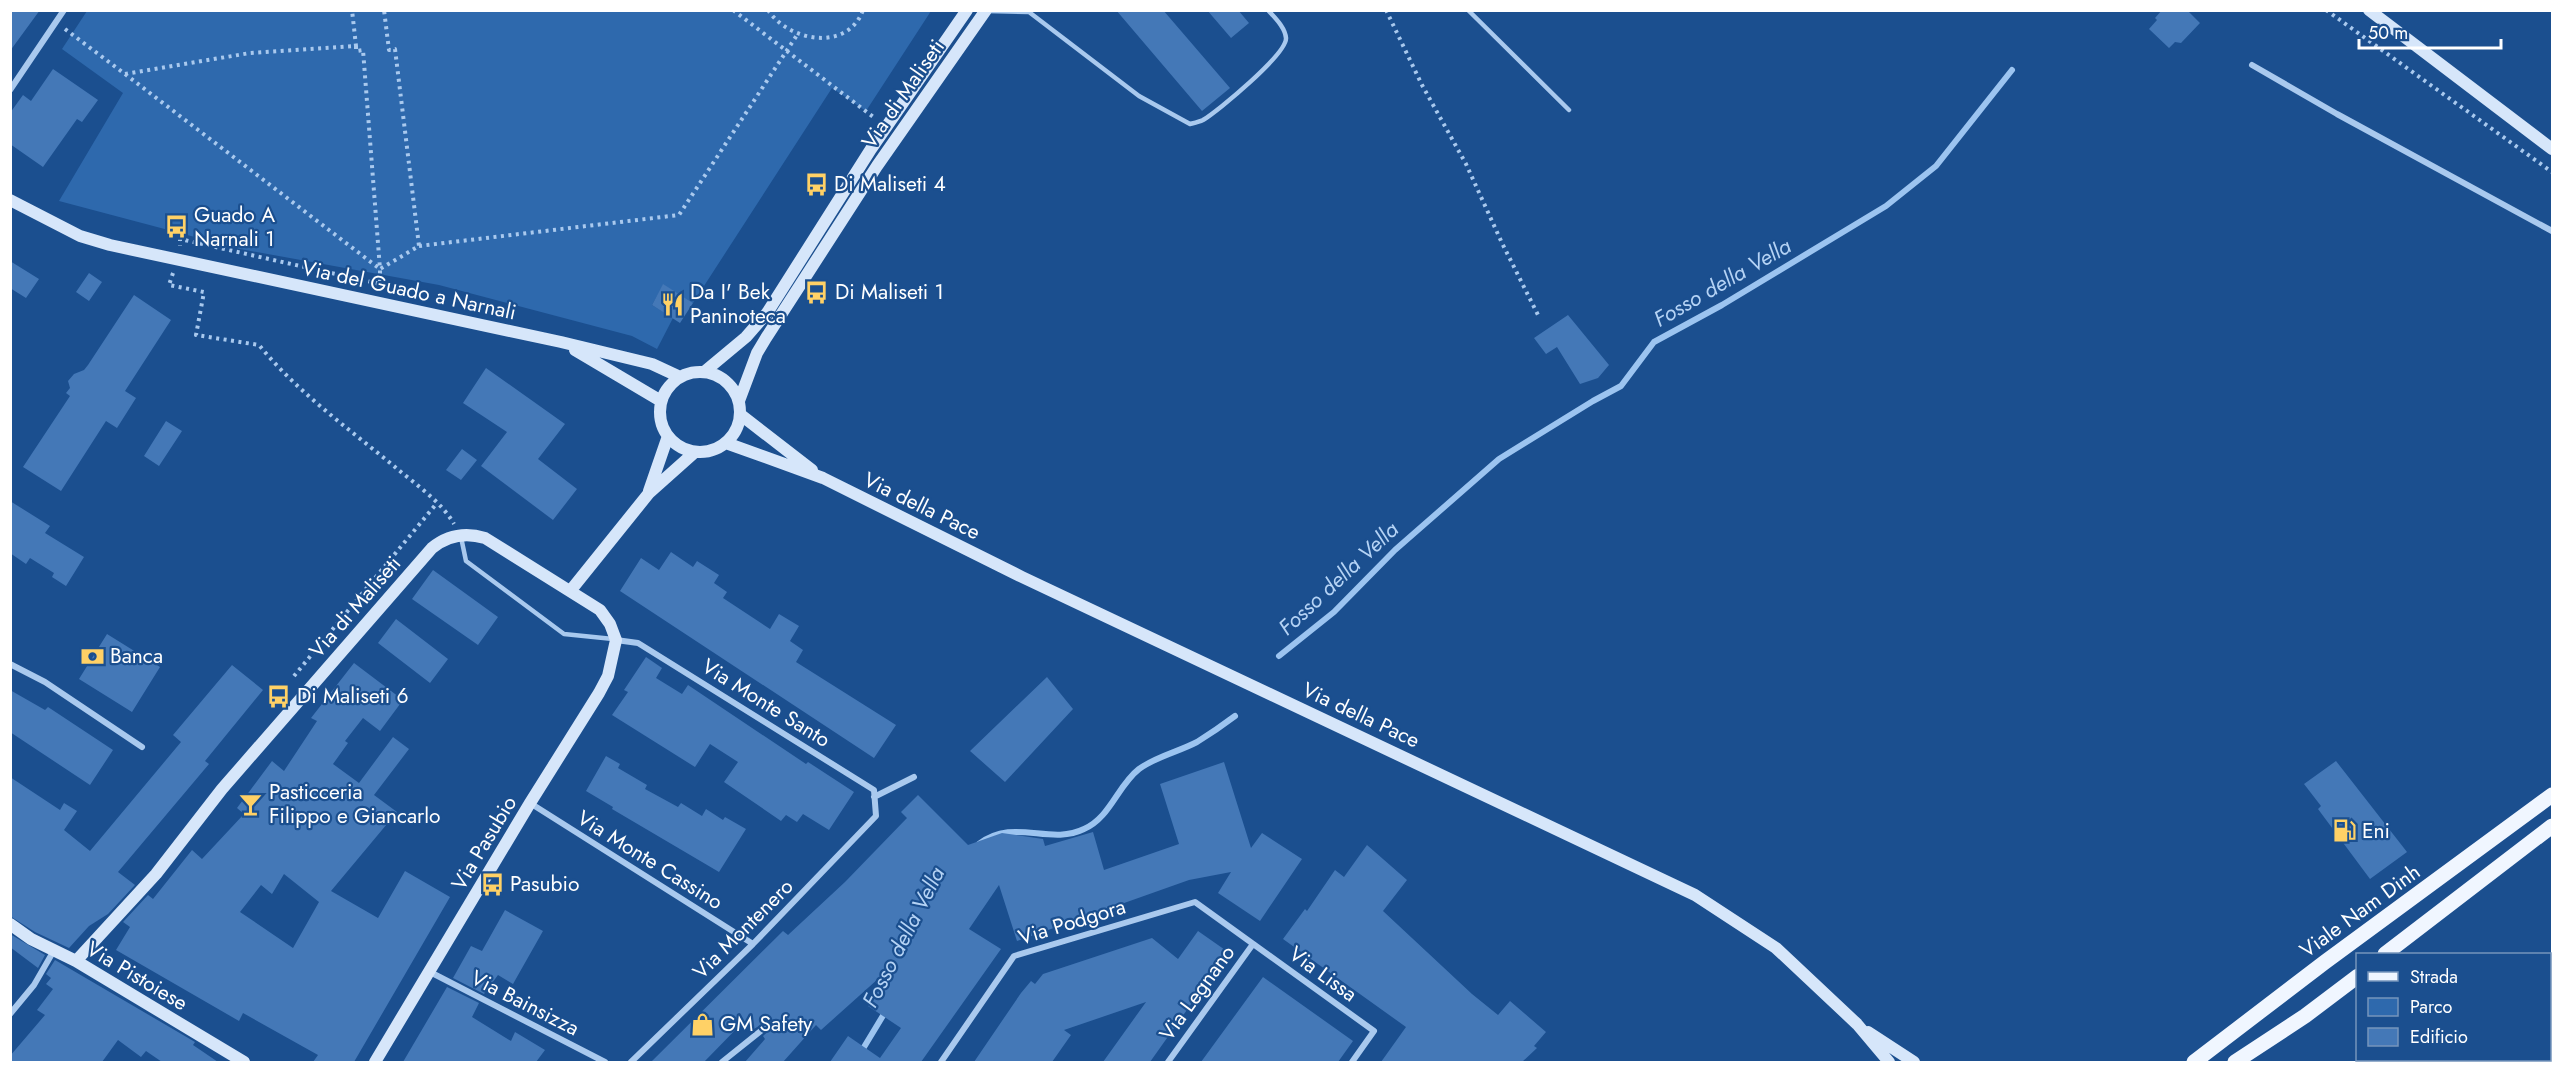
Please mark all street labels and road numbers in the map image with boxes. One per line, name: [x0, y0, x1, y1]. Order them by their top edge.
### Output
street label: Via di Maliseti: [854, 34, 952, 154]
street label: Via del Guado a Narnali: [299, 253, 519, 327]
street label: Via della Pace: [859, 465, 986, 547]
street label: Via di Maliseti: [302, 549, 408, 665]
street label: Via Monte Santo: [696, 651, 836, 755]
street label: Via della Pace: [1297, 675, 1425, 755]
street label: Via Pasubio: [444, 790, 524, 896]
street label: Via Monte Cassino: [571, 803, 729, 917]
street label: Viale Nam Dinh: [2294, 857, 2426, 965]
street label: Via Montenero: [686, 872, 800, 986]
street label: Via Podgora: [1015, 891, 1129, 953]
street label: Via Pistoiese: [81, 934, 193, 1018]
street label: Via Legnano: [1152, 939, 1242, 1047]
street label: Via Lissa: [1283, 939, 1363, 1009]
street label: Via Bainsizza: [466, 963, 584, 1043]

